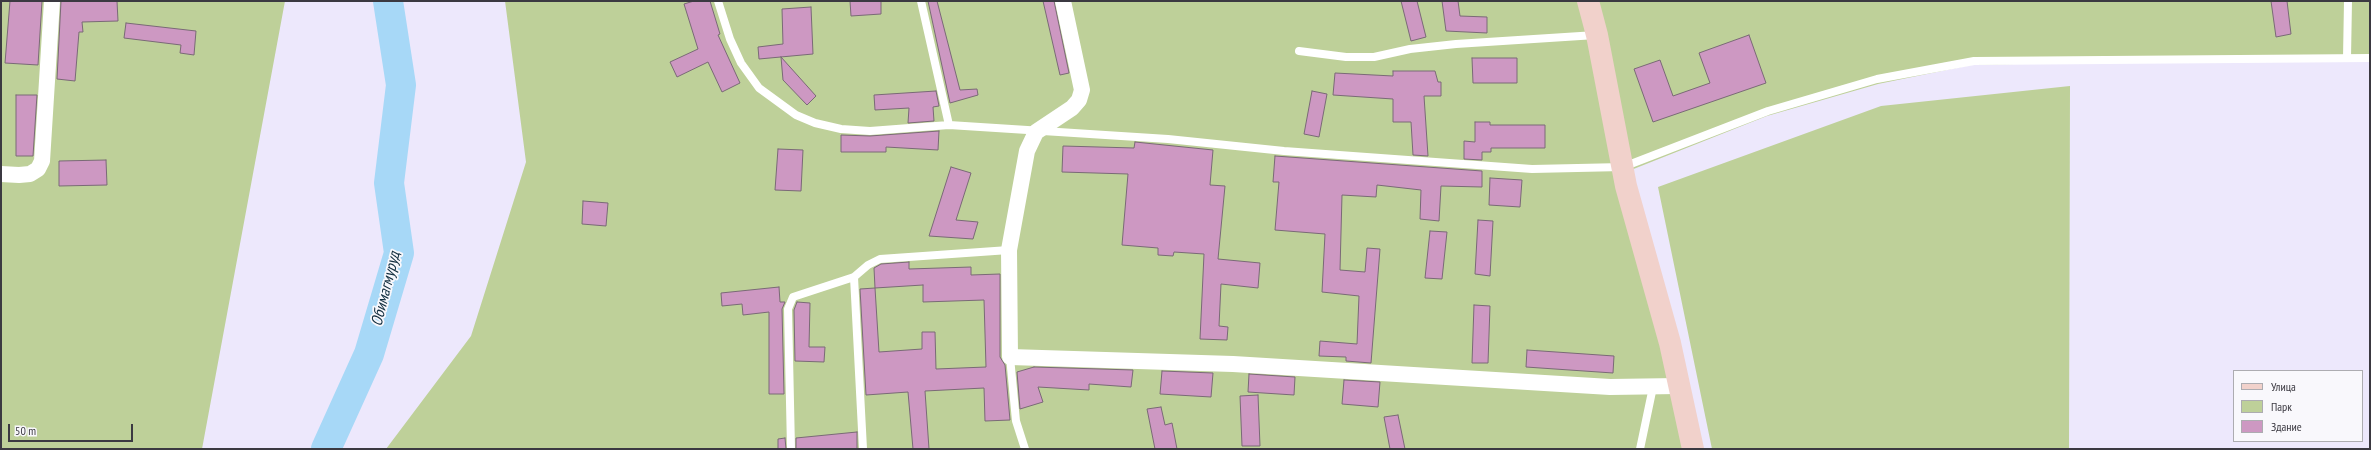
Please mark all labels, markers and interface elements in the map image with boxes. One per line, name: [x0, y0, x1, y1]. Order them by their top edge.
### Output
water label: Обимагмуруд: [367, 250, 405, 328]
legend: [2233, 370, 2363, 442]
text: Улица: [2271, 379, 2296, 394]
text: Парк: [2271, 399, 2292, 414]
scale bar: [10, 416, 135, 442]
text: Здание: [2271, 419, 2302, 434]
text: 50 m: [15, 423, 36, 438]

